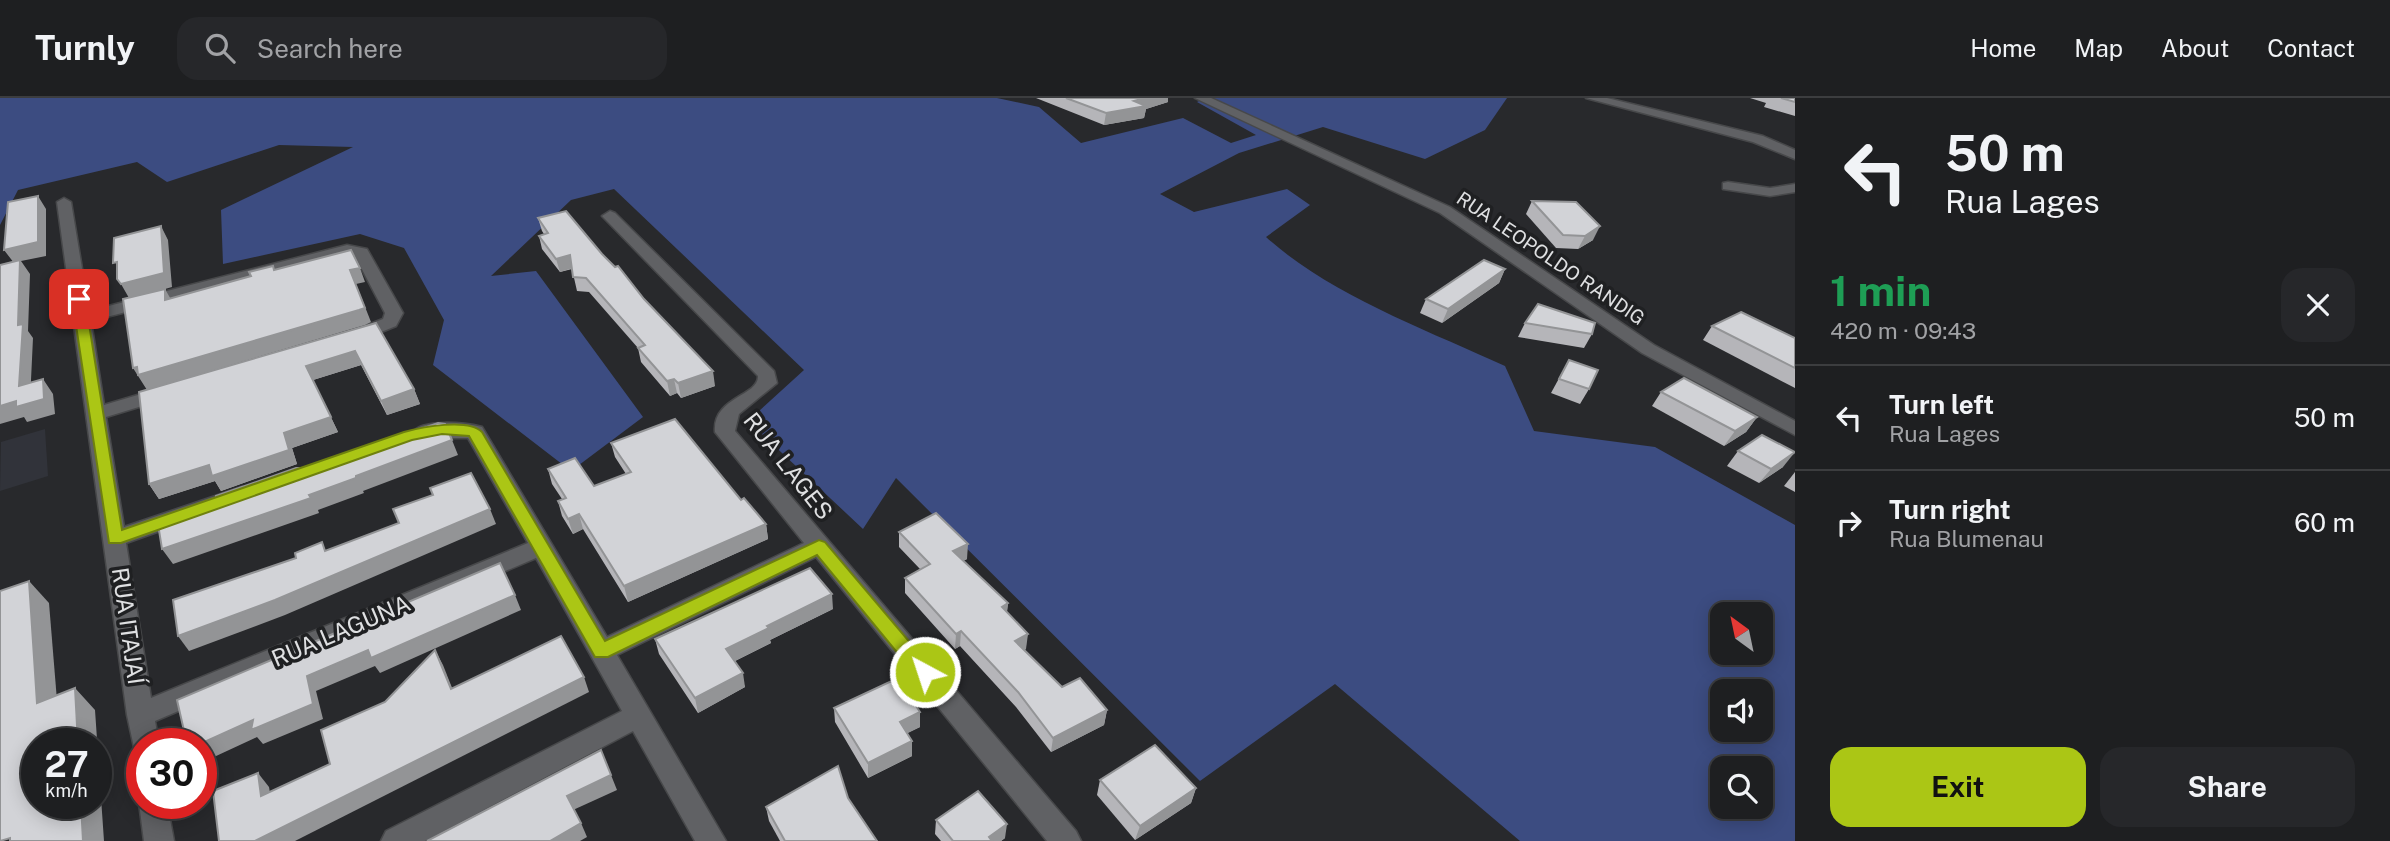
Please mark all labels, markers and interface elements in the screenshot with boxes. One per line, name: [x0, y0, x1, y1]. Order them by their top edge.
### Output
search box: [177, 17, 667, 80]
text: Turnly: [35, 29, 135, 67]
icon: search: [201, 29, 239, 67]
text: Search here: [257, 33, 403, 64]
text: Home: [1970, 34, 2036, 62]
text: Map: [2074, 34, 2123, 62]
text: About: [2161, 34, 2229, 62]
text: Contact: [2267, 34, 2355, 62]
text: 50 m: [1945, 124, 2065, 182]
icon: left: [1830, 126, 1921, 217]
text: Rua Lages: [1945, 183, 2100, 220]
street label: RUA LEOPOLDO RANDIG: [1453, 187, 1649, 329]
text: 1 min: [1830, 266, 1931, 315]
button: close: [2281, 268, 2355, 342]
pin: [49, 269, 109, 329]
icon: arrive: [60, 280, 98, 318]
text: 420 m · 09:43: [1830, 317, 1976, 344]
text: Turn left: [1889, 389, 1994, 420]
icon: left: [1830, 399, 1868, 437]
text: 50 m: [2294, 402, 2355, 433]
street label: RUA LAGES: [738, 407, 838, 524]
text: Rua Lages: [1889, 420, 2000, 447]
text: Turn right: [1889, 494, 2011, 525]
icon: right: [1830, 504, 1868, 542]
text: 60 m: [2294, 507, 2355, 538]
text: Rua Blumenau: [1889, 525, 2044, 552]
street label: RUA ITAJAÍ: [107, 566, 150, 688]
street label: RUA LAGUNA: [267, 589, 414, 672]
north arrow: [1710, 602, 1773, 665]
map controls: [1710, 602, 1773, 819]
position arrow: [888, 635, 962, 709]
button: sound: [1710, 679, 1773, 742]
speed limit sign: 30: [126, 728, 217, 819]
text: 27: [44, 744, 89, 785]
button: Exit: [1830, 747, 2086, 827]
button: Share: [2100, 747, 2355, 827]
button: search: [1710, 756, 1773, 819]
text: km/h: [45, 780, 88, 801]

